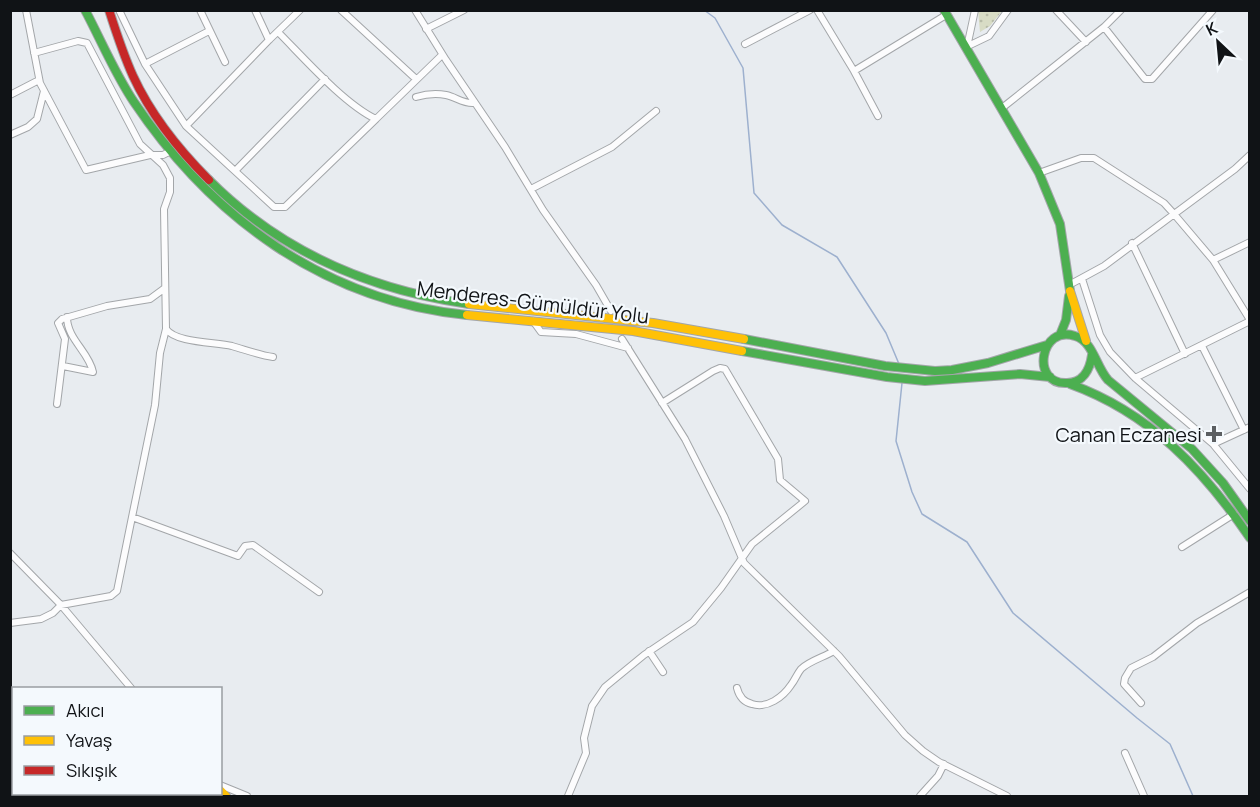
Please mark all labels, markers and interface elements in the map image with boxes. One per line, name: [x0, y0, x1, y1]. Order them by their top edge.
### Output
north arrow: [1188, 12, 1248, 72]
text: K: [1202, 16, 1221, 41]
street label: Menderes-Gümüldür Yolu: [415, 274, 651, 330]
place label: Canan Eczanesi: [1055, 421, 1202, 448]
marker: Canan Eczanesi: [1207, 427, 1221, 441]
legend: [12, 687, 222, 795]
text: Akıcı: [66, 698, 104, 722]
text: Yavaş: [66, 728, 112, 752]
text: Sıkışık: [66, 758, 118, 782]

